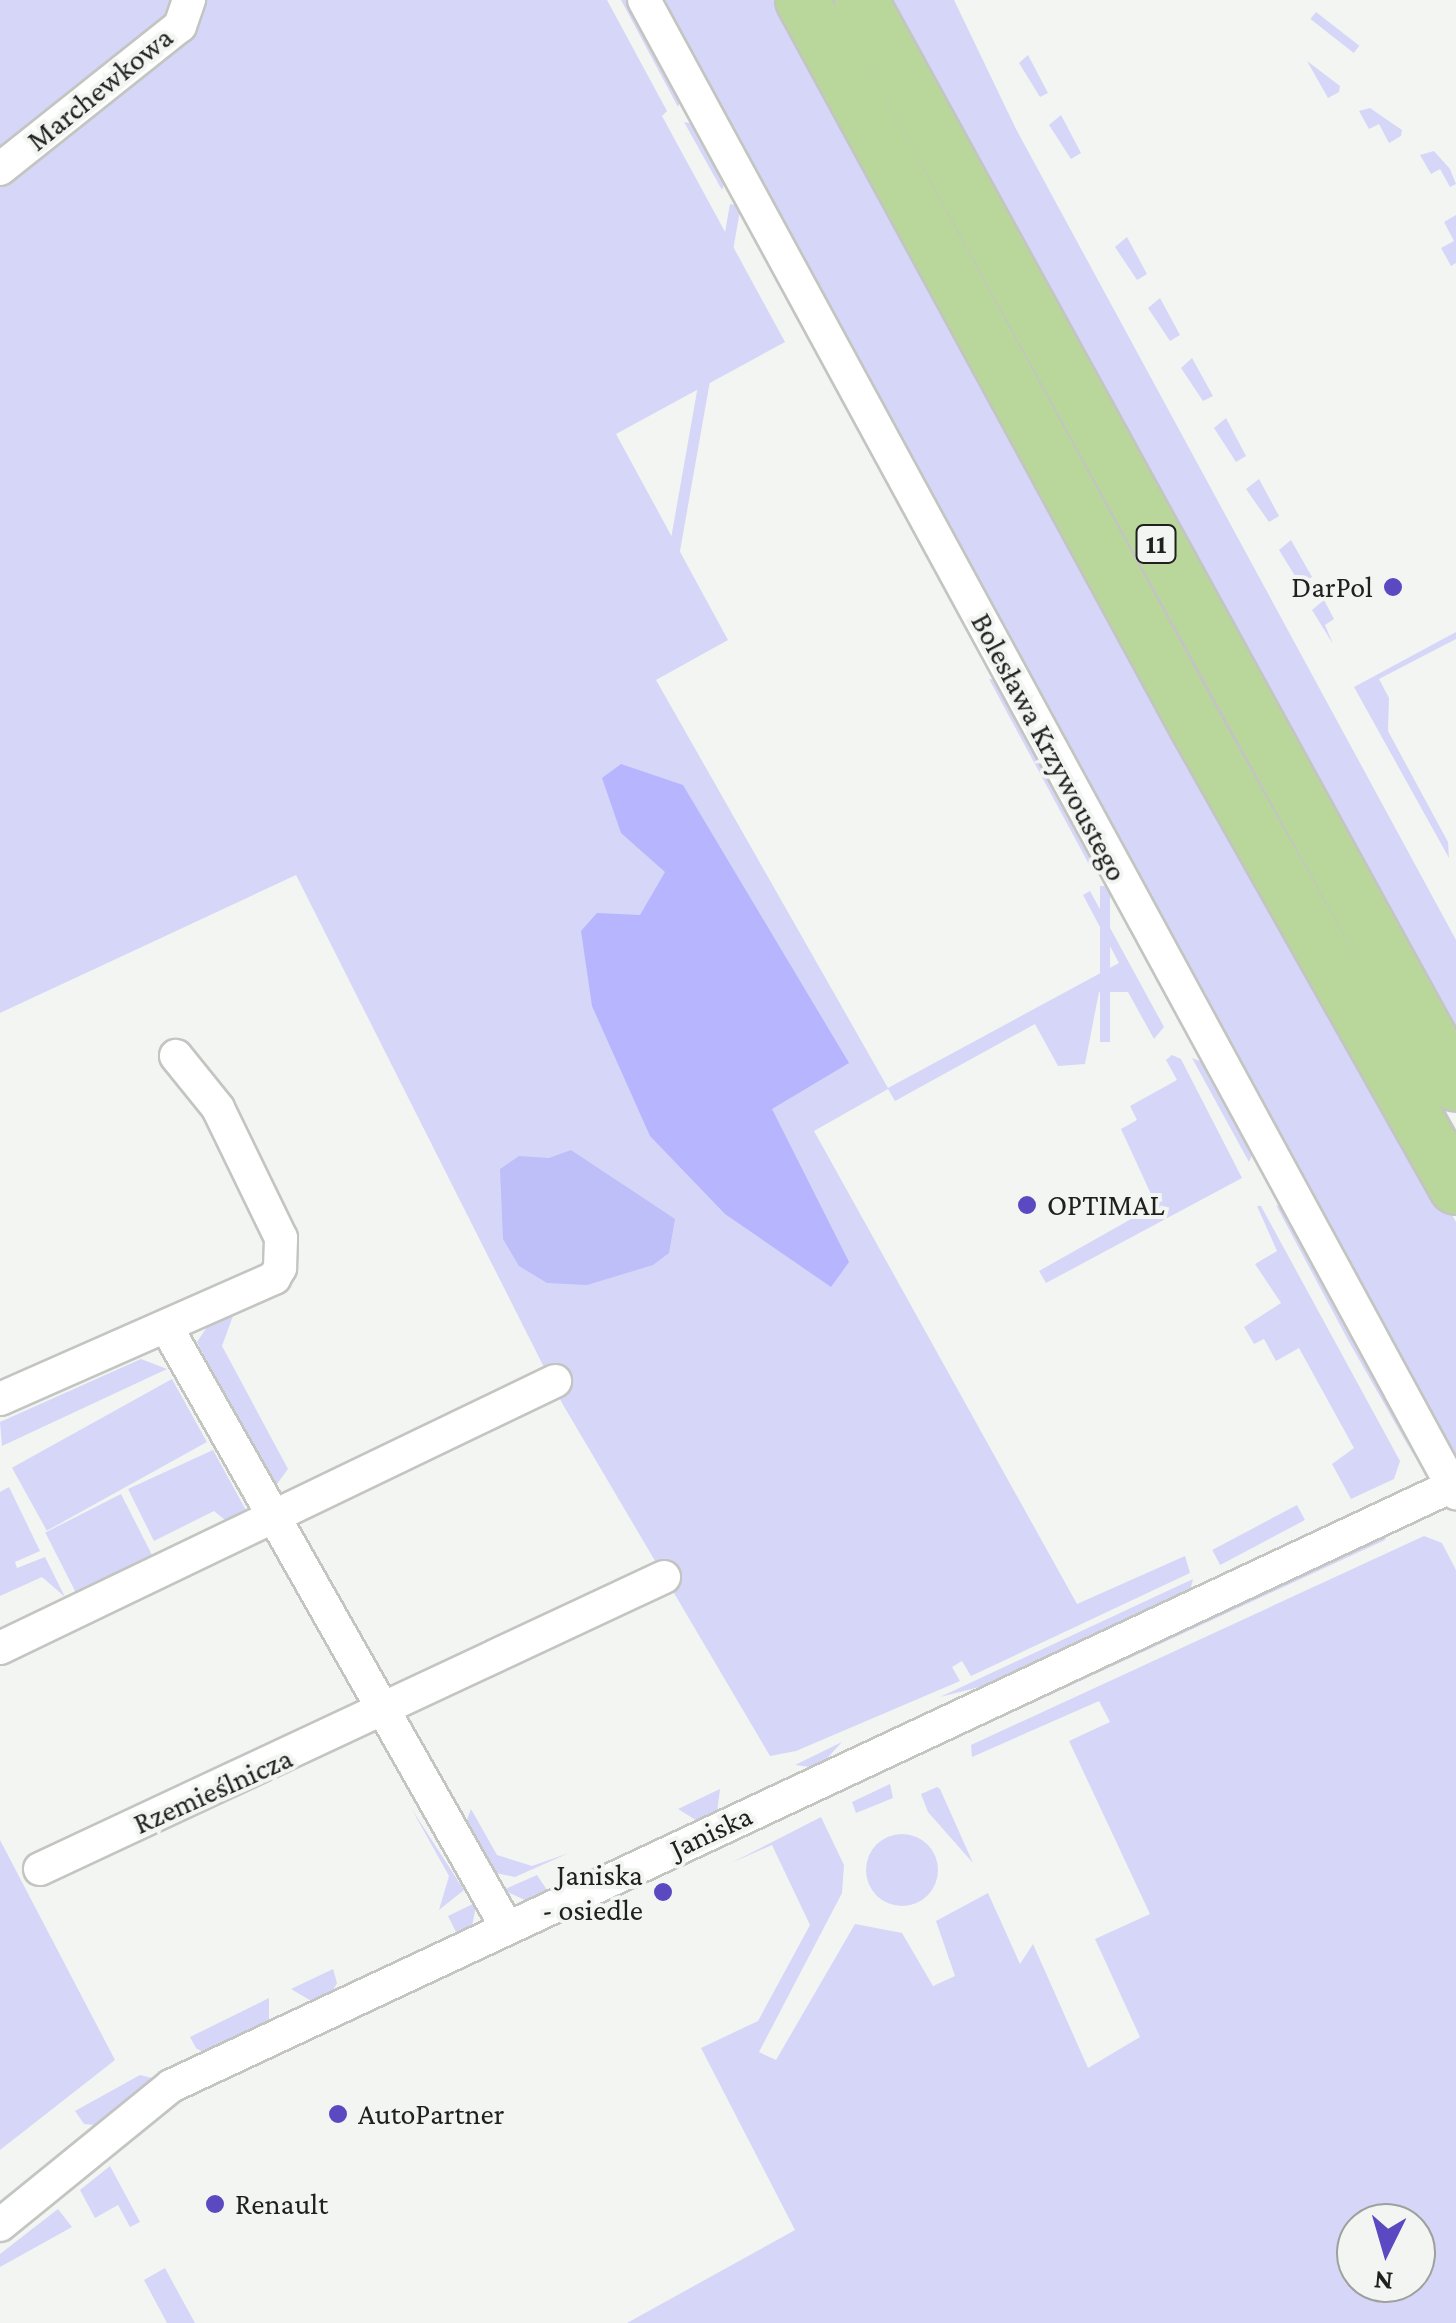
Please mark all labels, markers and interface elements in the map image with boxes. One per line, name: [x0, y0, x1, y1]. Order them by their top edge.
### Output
street label: Marchewkowa: [20, 19, 180, 159]
road number: 11: [1134, 521, 1178, 567]
place label: DarPol: [1291, 569, 1373, 605]
marker: DarPol: [1382, 576, 1404, 598]
street label: Bolesława Krzywoustego: [963, 607, 1135, 887]
place label: OPTIMAL: [1047, 1187, 1164, 1223]
marker: OPTIMAL: [1016, 1194, 1038, 1216]
street label: Rzemieślnicza: [128, 1740, 298, 1842]
street label: Janiska: [664, 1797, 758, 1867]
place label: Janiska - osiedle: [542, 1857, 643, 1928]
marker: Janiska - osiedle: [652, 1881, 674, 1903]
place label: AutoPartner: [358, 2096, 504, 2132]
marker: AutoPartner: [327, 2103, 349, 2125]
place label: Renault: [235, 2186, 328, 2222]
marker: Renault: [204, 2193, 226, 2215]
north arrow: [1336, 2203, 1436, 2303]
text: N: [1373, 2265, 1394, 2298]

